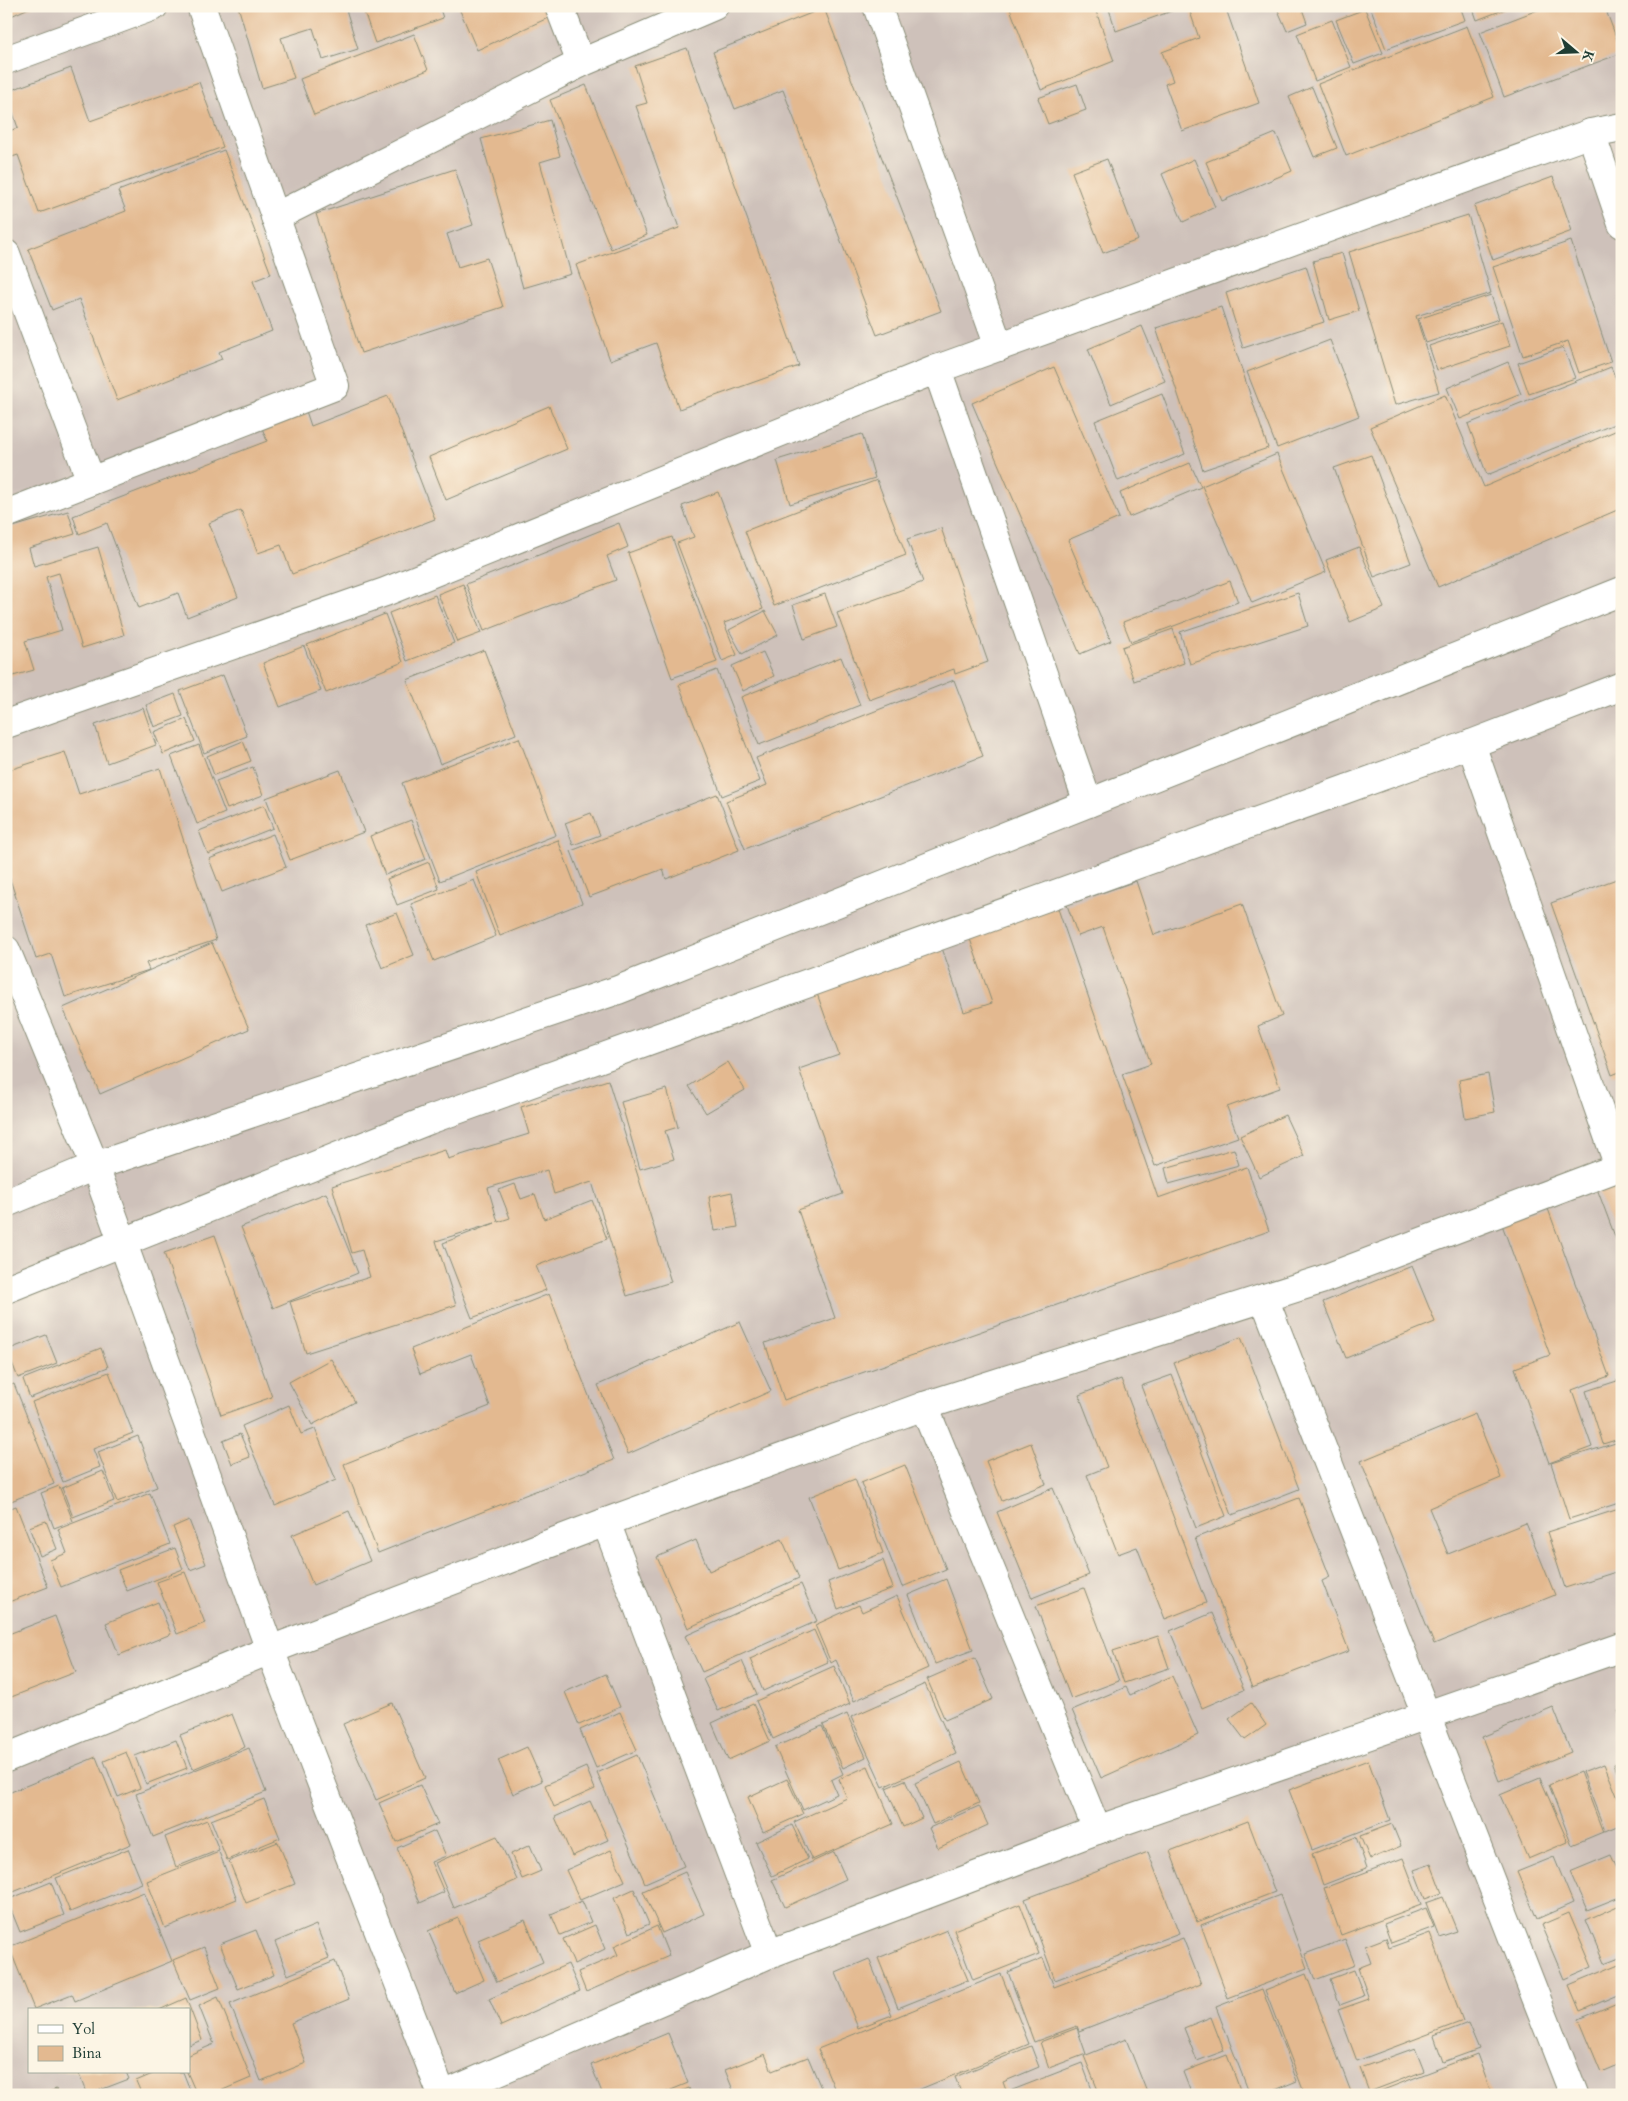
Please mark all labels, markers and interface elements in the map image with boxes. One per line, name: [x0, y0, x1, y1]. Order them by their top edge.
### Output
north arrow: [1550, 28, 1600, 78]
text: K: [1577, 48, 1599, 65]
legend: [28, 2008, 190, 2074]
text: Yol: [72, 2019, 95, 2039]
text: Bina: [72, 2043, 102, 2063]

